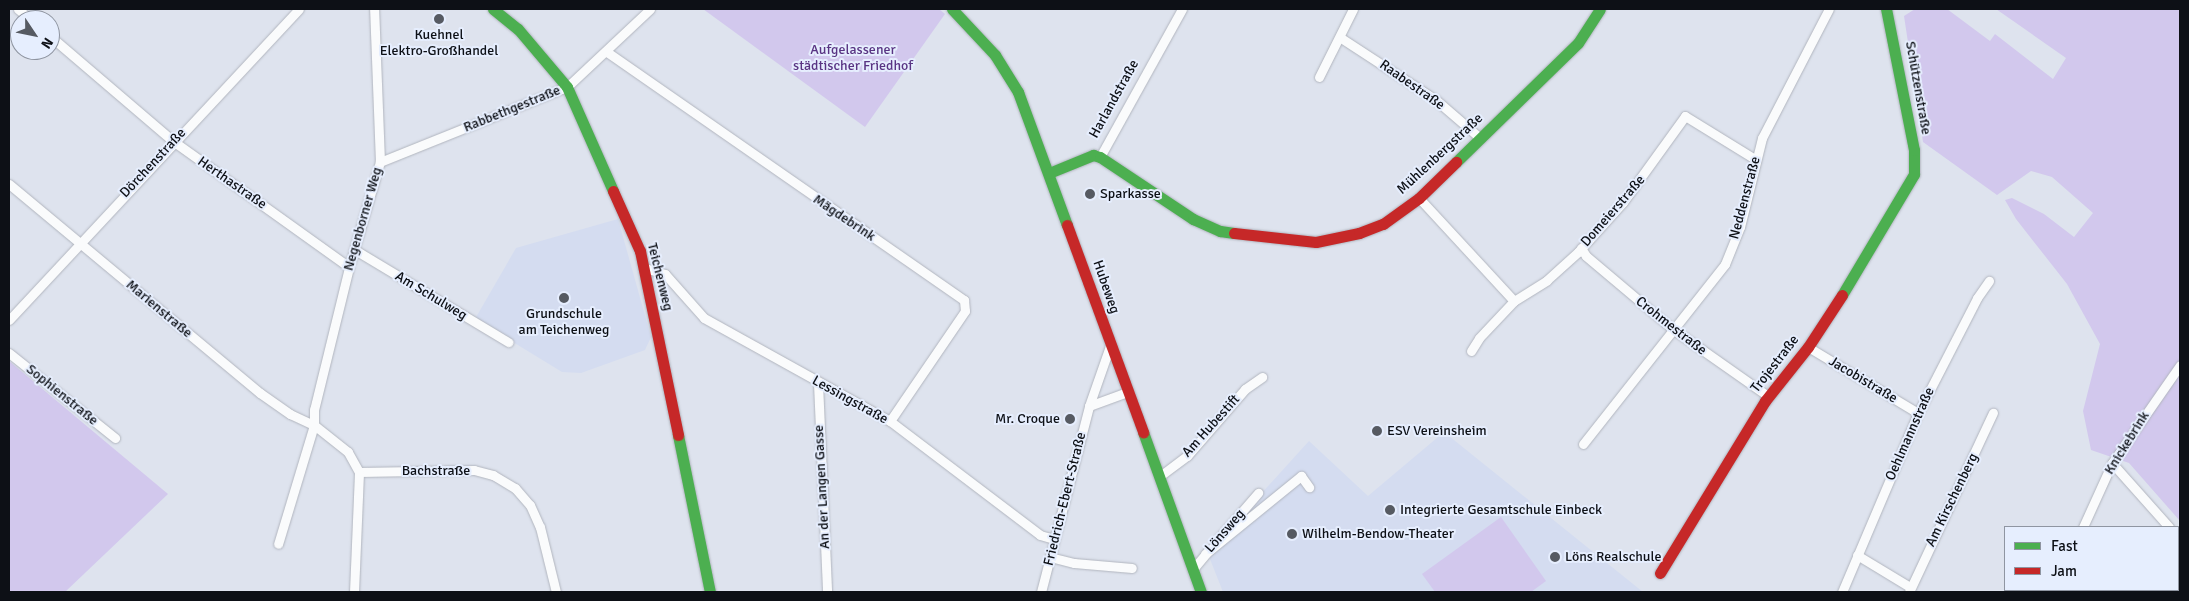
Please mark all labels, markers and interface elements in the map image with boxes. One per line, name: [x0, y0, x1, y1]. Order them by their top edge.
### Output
north arrow: [10, 10, 60, 60]
marker: Kuehnel Elektro-Großhandel: [433, 13, 445, 25]
place label: Kuehnel Elektro-Großhandel: [380, 27, 498, 59]
text: N: [37, 34, 57, 52]
street label: Schützenstraße: [1902, 40, 1934, 136]
park label: Aufgelassener städtischer Friedhof: [793, 42, 913, 74]
street label: Raabestraße: [1376, 56, 1448, 114]
street label: Harlandstraße: [1086, 57, 1142, 141]
street label: Rabbethgestraße: [461, 82, 563, 136]
street label: Mühlenbergstraße: [1394, 110, 1486, 198]
street label: Dörchenstraße: [116, 125, 190, 201]
street label: Herthastraße: [194, 153, 270, 213]
street label: Neddenstraße: [1726, 155, 1764, 241]
street label: Negenborner Weg: [340, 165, 386, 273]
street label: Domeierstraße: [1577, 172, 1649, 250]
place label: Sparkasse: [1100, 186, 1161, 202]
marker: Sparkasse: [1084, 188, 1096, 200]
street label: Mägdebrink: [810, 191, 878, 245]
street label: Teichenweg: [643, 241, 677, 313]
street label: Hubeweg: [1089, 258, 1123, 316]
street label: Am Schulweg: [392, 268, 470, 324]
street label: Marienstraße: [123, 276, 195, 342]
marker: Grundschule am Teichenweg: [558, 292, 570, 304]
street label: Crohmestraße: [1632, 293, 1710, 359]
place label: Grundschule am Teichenweg: [519, 306, 609, 338]
street label: Trojestraße: [1747, 332, 1803, 396]
street label: Jacobistraße: [1826, 353, 1900, 407]
street label: Sophienstraße: [23, 361, 101, 429]
street label: Lessingstraße: [809, 372, 891, 428]
street label: Oehlmannstraße: [1882, 385, 1938, 483]
street label: Am Hubestift: [1179, 391, 1243, 461]
street label: Knickebrink: [2101, 408, 2153, 478]
place label: Mr. Croque: [995, 411, 1060, 427]
marker: Mr. Croque: [1064, 413, 1076, 425]
place label: ESV Vereinsheim: [1387, 423, 1487, 439]
street label: An der Langen Gasse: [810, 424, 834, 550]
marker: ESV Vereinsheim: [1371, 425, 1383, 437]
street label: Friedrich-Ebert-Straße: [1040, 430, 1090, 568]
street label: Am Kirschenberg: [1922, 451, 1982, 549]
street label: Bachstraße: [402, 463, 470, 479]
place label: Integrierte Gesamtschule Einbeck: [1400, 502, 1602, 518]
marker: Integrierte Gesamtschule Einbeck: [1384, 504, 1396, 516]
street label: Lönsweg: [1201, 506, 1249, 556]
place label: Wilhelm-Bendow-Theater: [1302, 526, 1454, 542]
legend: [2004, 526, 2179, 591]
marker: Wilhelm-Bendow-Theater: [1286, 528, 1298, 540]
text: Fast: [2051, 537, 2078, 555]
place label: Löns Realschule: [1565, 549, 1661, 565]
marker: Löns Realschule: [1549, 551, 1561, 563]
text: Jam: [2051, 562, 2077, 580]

